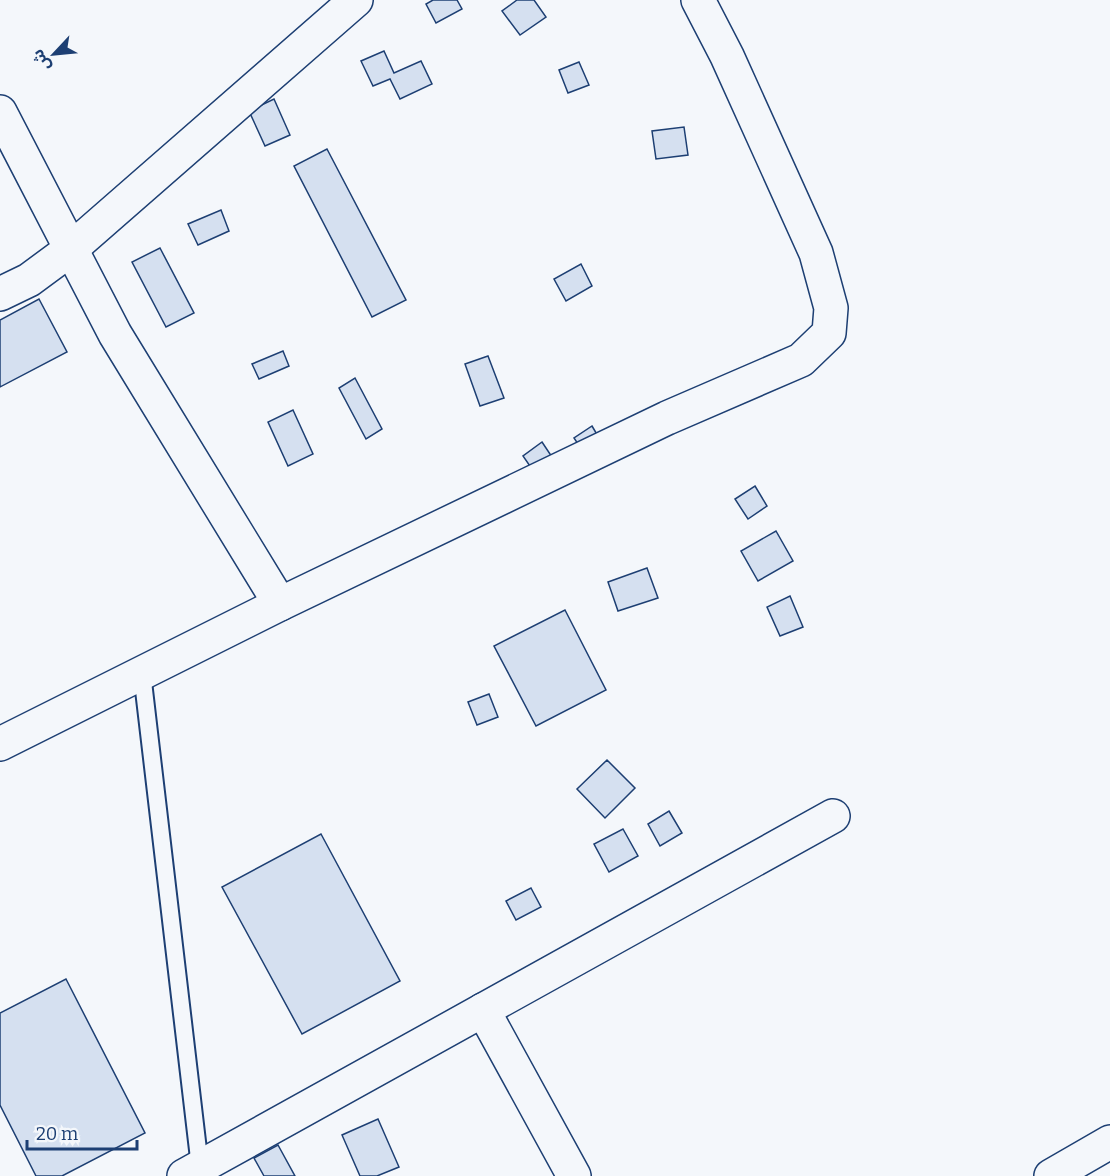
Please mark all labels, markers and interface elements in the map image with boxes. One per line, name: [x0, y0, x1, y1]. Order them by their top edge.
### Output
north arrow: [24, 24, 84, 84]
text: ش: [28, 46, 54, 74]
scale bar: [27, 1113, 136, 1151]
text: 20 m: [36, 1123, 78, 1145]

